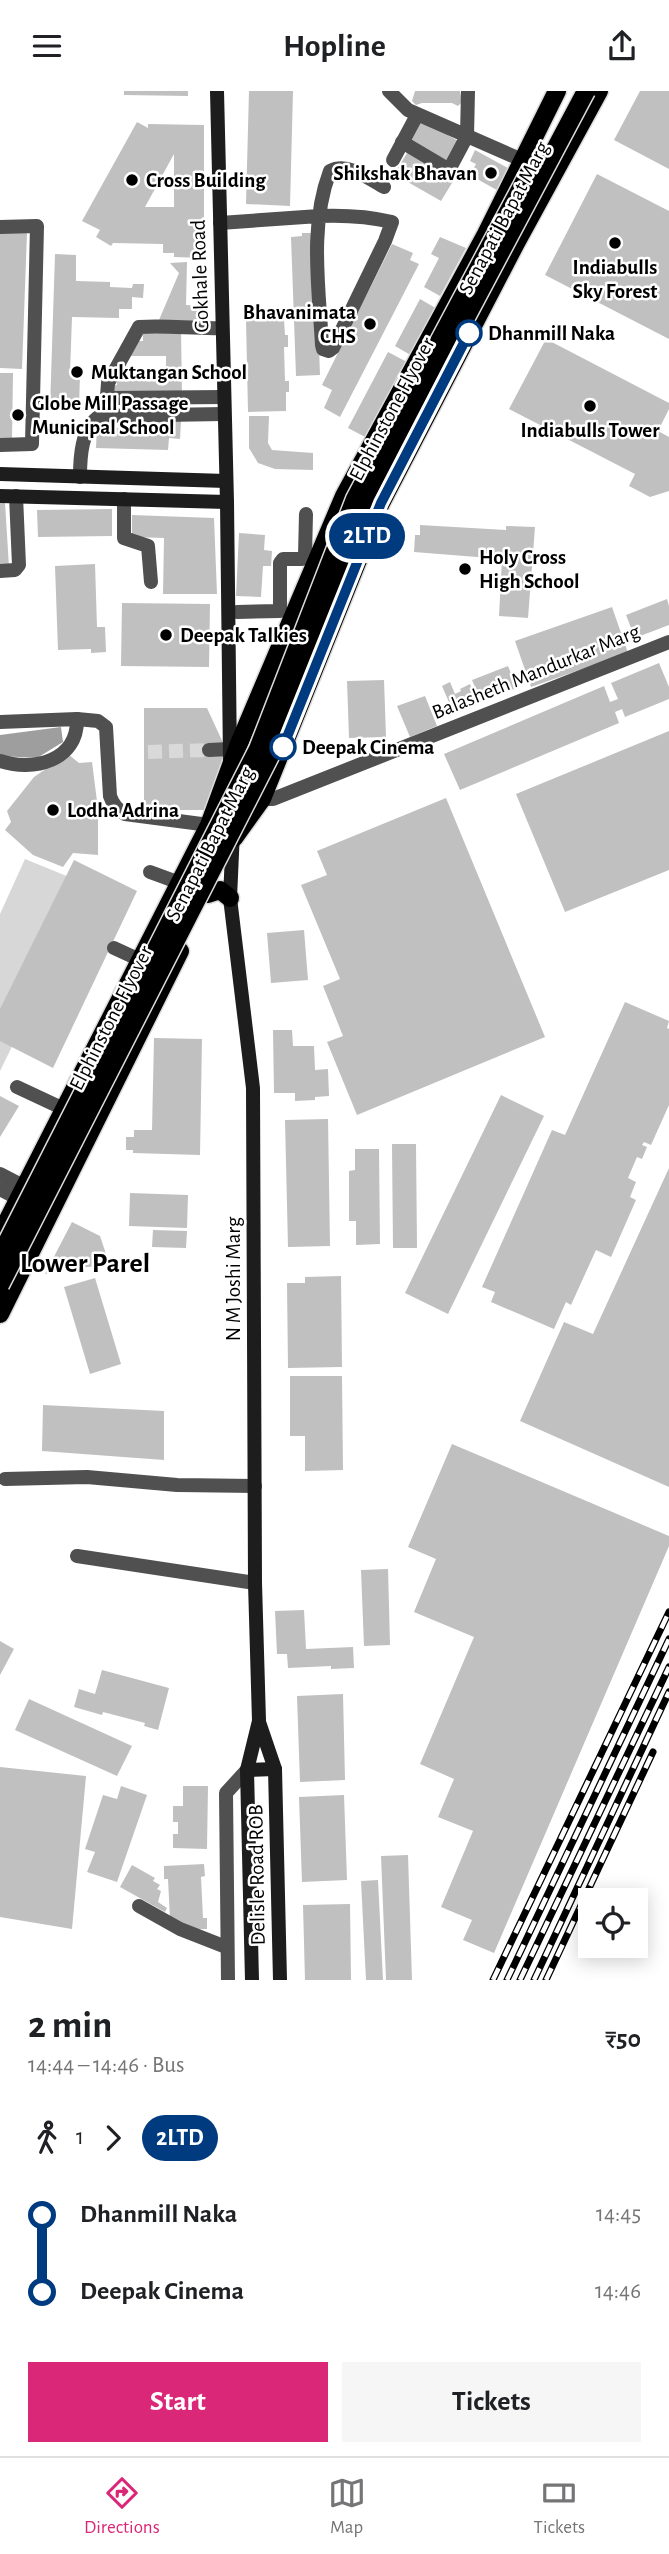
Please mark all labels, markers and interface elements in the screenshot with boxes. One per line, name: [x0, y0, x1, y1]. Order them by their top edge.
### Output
icon: menu: [28, 27, 66, 65]
icon: share: [603, 27, 641, 65]
text: Hopline: [283, 30, 386, 62]
street label: Senapati Bapat Marg: [455, 137, 553, 298]
place label: Shikshak Bhavan: [333, 163, 477, 184]
marker: Shikshak Bhavan: [483, 165, 499, 181]
place label: Cross Building: [146, 170, 266, 191]
marker: Cross Building: [124, 172, 140, 188]
street label: Gokhale Road: [188, 219, 212, 333]
marker: Indiabulls Sky Forest: [607, 235, 623, 251]
place label: Indiabulls Sky Forest: [573, 257, 657, 302]
place label: Bhavanimata CHS: [243, 302, 356, 347]
marker: Bhavanimata CHS: [362, 316, 378, 332]
marker: Dhanmill Naka: [456, 320, 482, 346]
place label: Dhanmill Naka: [488, 323, 615, 344]
street label: Elphinstone Flyover: [345, 334, 439, 484]
place label: Muktangan School: [91, 362, 247, 383]
marker: Muktangan School: [69, 364, 85, 380]
place label: Globe Mill Passage Municipal School: [32, 393, 189, 438]
marker: Indiabulls Tower: [582, 398, 598, 414]
marker: Globe Mill Passage Municipal School: [10, 407, 26, 423]
place label: Indiabulls Tower: [520, 420, 660, 441]
line badge: 2LTD: [318, 513, 416, 559]
text: 2LTD: [343, 524, 391, 548]
place label: Holy Cross High School: [479, 547, 580, 592]
marker: Holy Cross High School: [457, 561, 473, 577]
street label: Balasheth Mandurkar Marg: [429, 620, 644, 723]
place label: Deepak Talkies: [180, 625, 307, 646]
marker: Deepak Talkies: [158, 627, 174, 643]
marker: Deepak Cinema: [270, 734, 296, 760]
place label: Deepak Cinema: [302, 737, 434, 758]
street label: Senapati Bapat Marg: [162, 763, 258, 924]
place label: Lodha Adrina: [67, 800, 179, 821]
marker: Lodha Adrina: [45, 802, 61, 818]
street label: Elphinstone Flyover: [66, 942, 157, 1094]
street label: N M Joshi Marg: [223, 1216, 244, 1341]
district label: Lower Parel: [20, 1250, 150, 1278]
street label: Delisle Road ROB: [245, 1804, 269, 1946]
map controls: [578, 1888, 648, 1958]
button: locate: [578, 1888, 648, 1958]
text: 2 min: [28, 2007, 112, 2045]
text: ₹50: [605, 2026, 641, 2052]
text: 14:44 – 14:46 · Bus: [28, 2054, 184, 2077]
icon: walk: [28, 2119, 66, 2157]
icon: forward: [94, 2119, 132, 2157]
text: 1: [76, 2126, 84, 2149]
text: 2LTD: [156, 2126, 204, 2150]
text: Dhanmill Naka: [80, 2201, 237, 2227]
text: 14:45: [596, 2203, 641, 2226]
text: Deepak Cinema: [80, 2278, 244, 2304]
text: 14:46: [595, 2280, 641, 2303]
button: Start: [28, 2362, 328, 2442]
button: Tickets: [342, 2362, 641, 2442]
tab: Directions: [84, 2474, 160, 2539]
tab: Map: [328, 2474, 366, 2539]
tab: Tickets: [534, 2474, 585, 2539]

